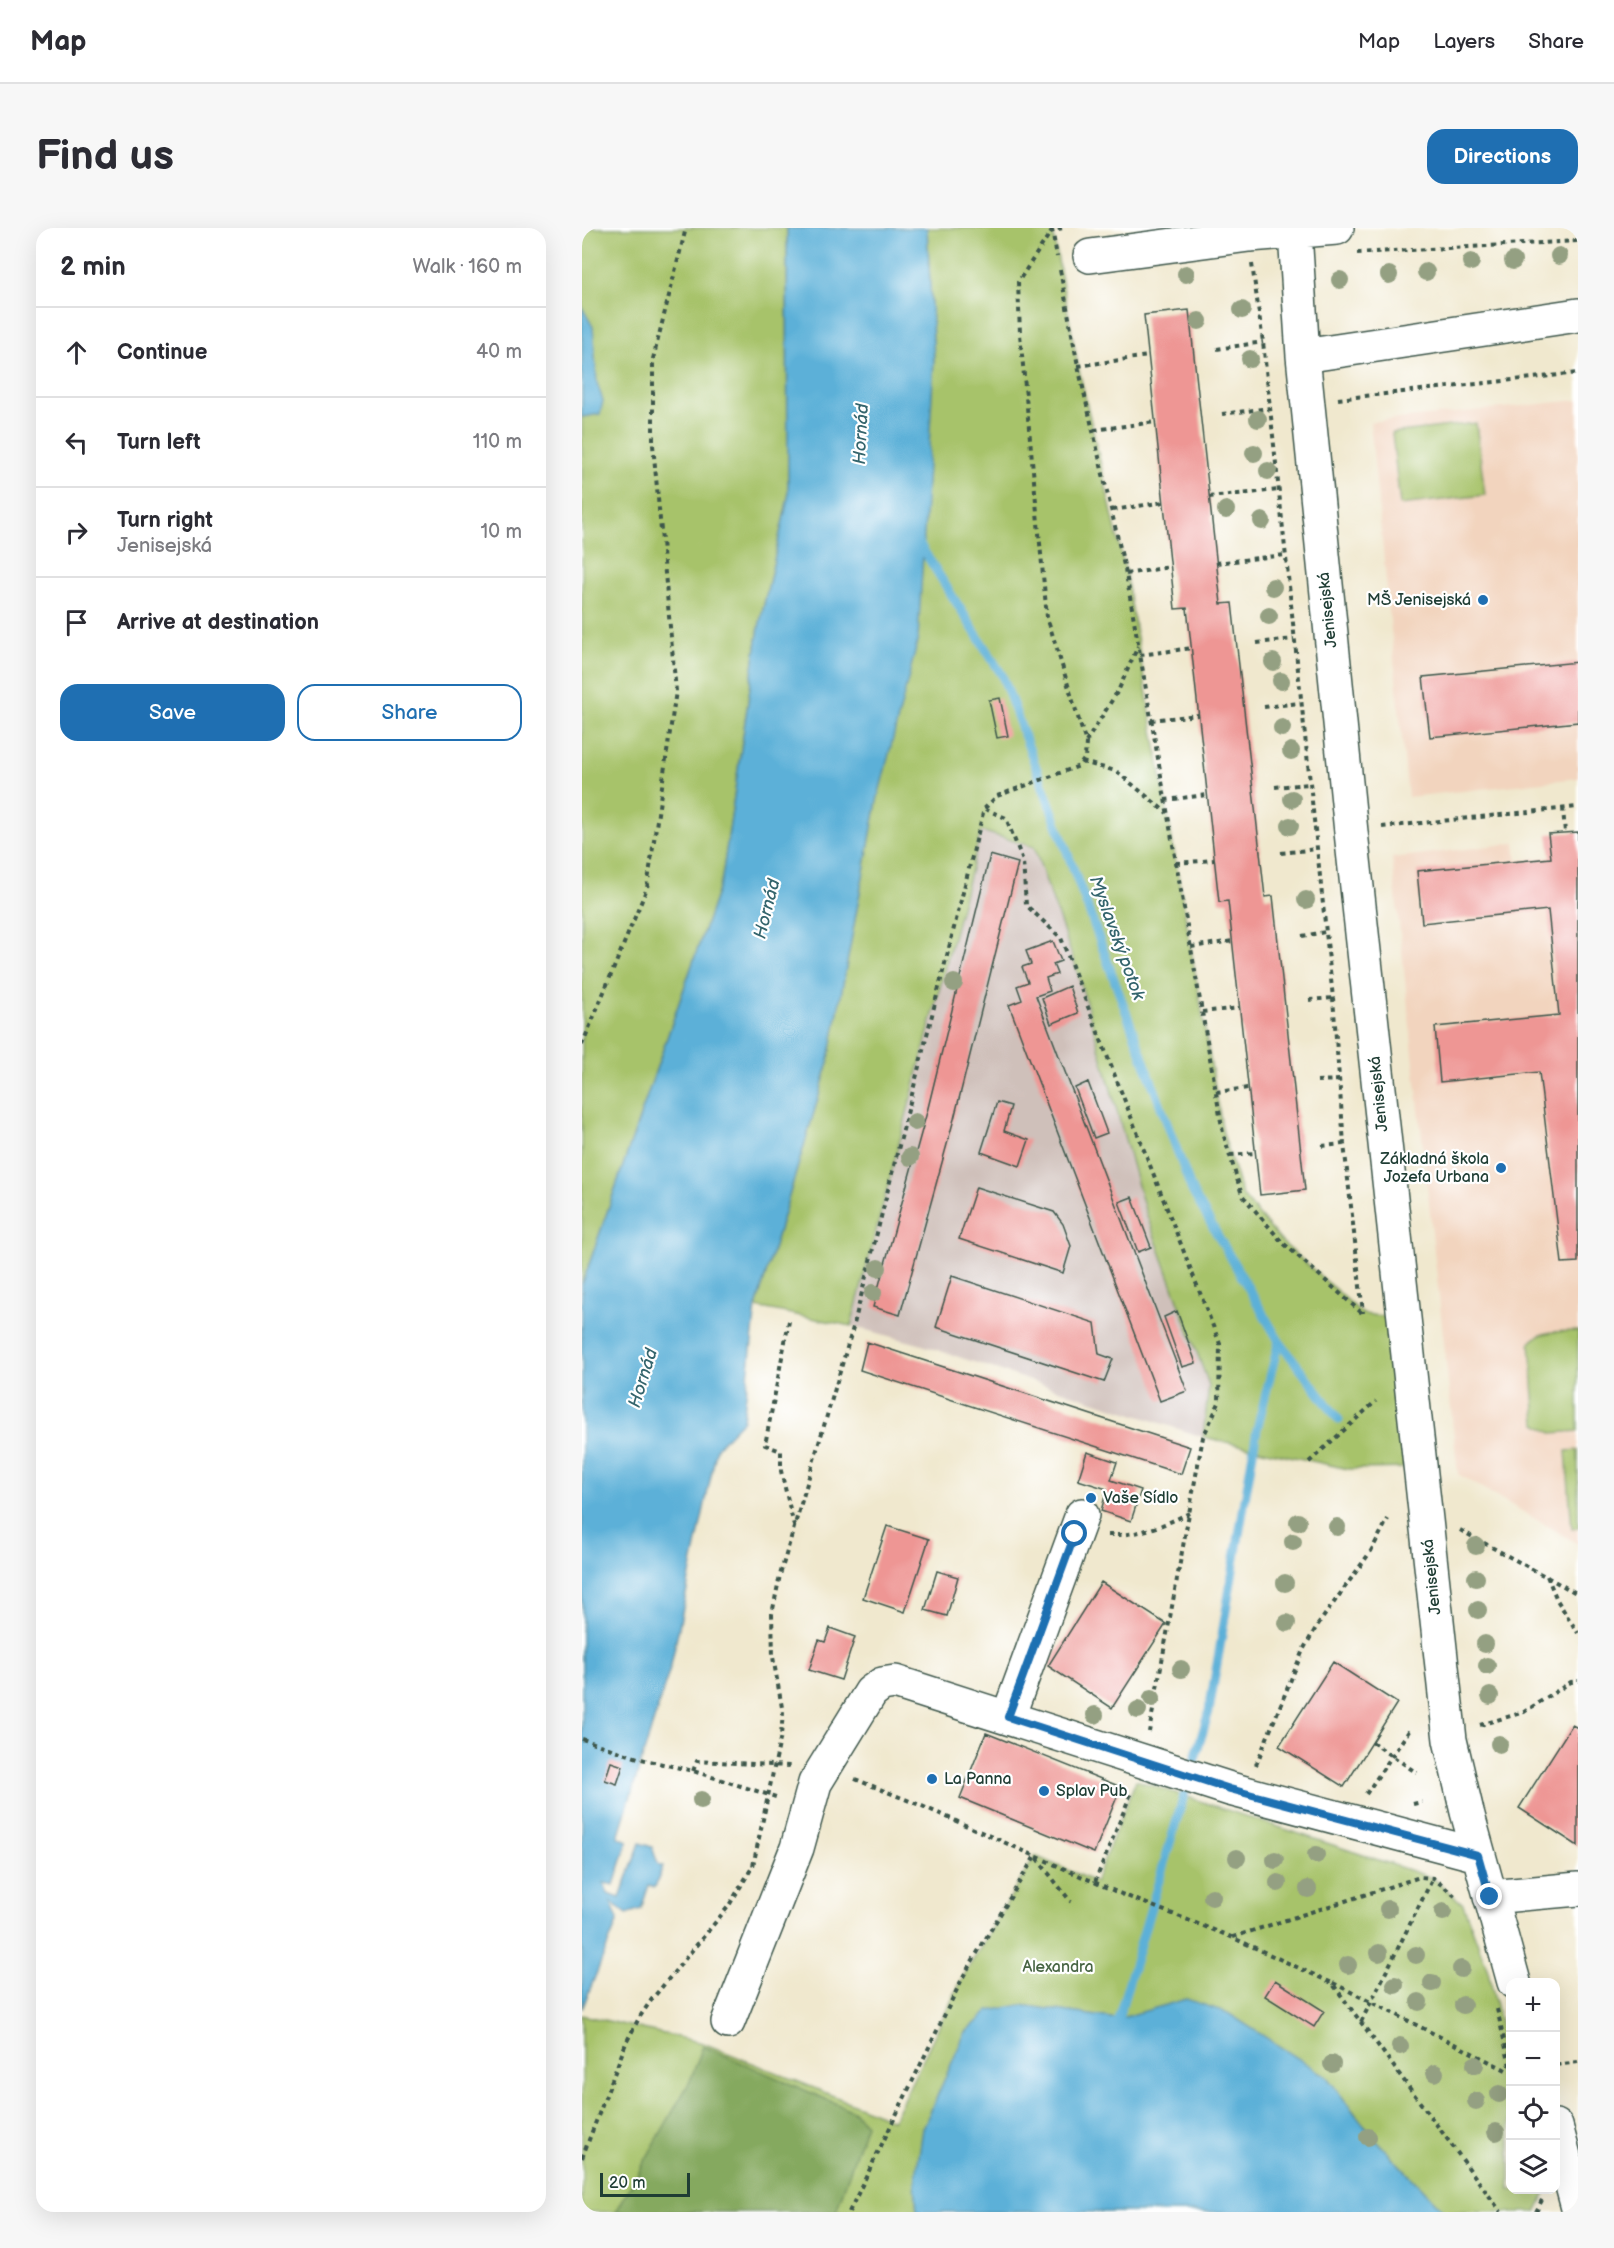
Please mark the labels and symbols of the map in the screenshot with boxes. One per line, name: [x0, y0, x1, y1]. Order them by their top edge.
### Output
water label: Hornád: [849, 402, 873, 465]
street label: Jenisejská: [1315, 571, 1341, 649]
place label: MŠ Jenisejská: [1367, 589, 1471, 610]
marker: MŠ Jenisejská: [1476, 593, 1490, 607]
water label: Myslavský potok: [1085, 873, 1150, 1004]
water label: Hornád: [749, 876, 785, 941]
street label: Jenisejská: [1366, 1055, 1392, 1133]
place label: Základná škola Jozefa Urbana: [1379, 1150, 1489, 1187]
marker: Základná škola Jozefa Urbana: [1494, 1161, 1508, 1175]
water label: Hornád: [624, 1345, 662, 1410]
place label: Vaše Sídlo: [1103, 1489, 1178, 1508]
marker: Vaše Sídlo: [1084, 1491, 1098, 1505]
route start: [1061, 1520, 1087, 1546]
street label: Jenisejská: [1419, 1538, 1445, 1616]
place label: La Panna: [944, 1770, 1012, 1789]
marker: La Panna: [925, 1772, 939, 1786]
place label: Splav Pub: [1056, 1782, 1127, 1801]
marker: Splav Pub: [1037, 1784, 1051, 1798]
route end: [1476, 1883, 1502, 1909]
park label: Alexandra: [1022, 1958, 1094, 1977]
scale bar: [600, 2170, 690, 2198]

